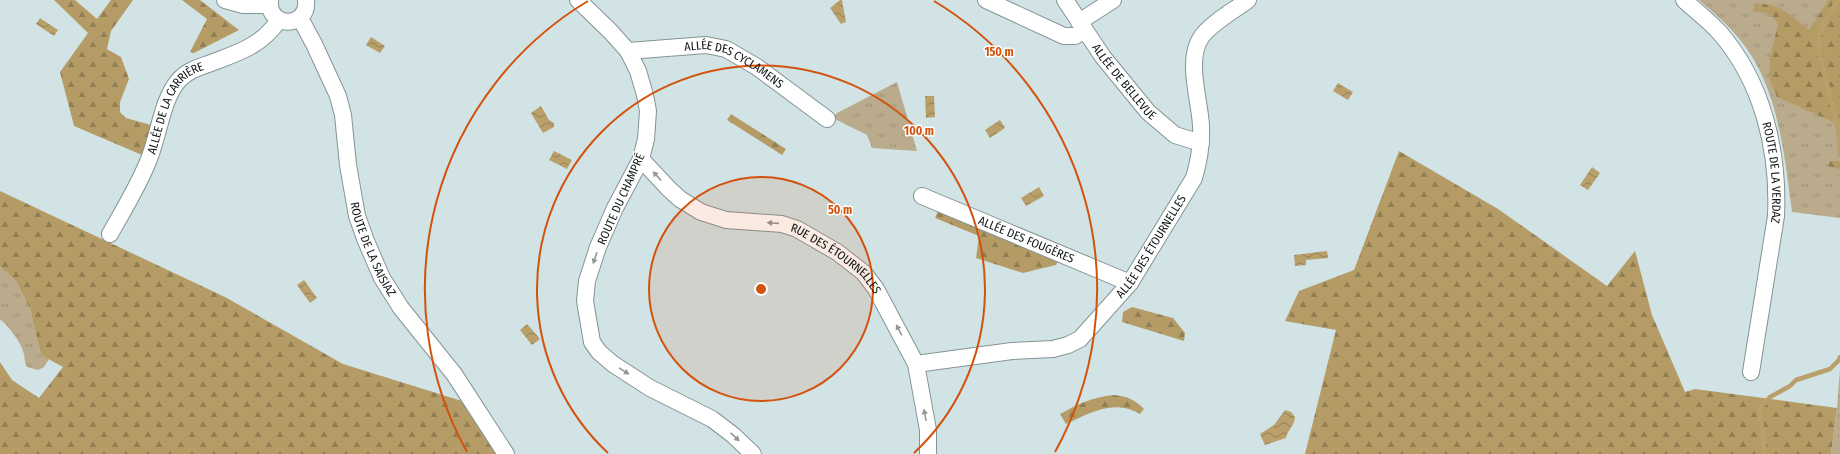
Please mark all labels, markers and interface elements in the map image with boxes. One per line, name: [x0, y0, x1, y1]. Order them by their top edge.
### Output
street label: ALLÉE DES CYCLAMENS: [684, 37, 786, 91]
street label: ALLÉE DE BELLEVUE: [1089, 41, 1159, 123]
text: 150 m: [984, 45, 1014, 59]
street label: ALLÉE DE LA CARRIÈRE: [144, 59, 206, 156]
street label: ROUTE DE LA VERDAZ: [1759, 120, 1783, 225]
text: 100 m: [904, 124, 934, 138]
street label: ROUTE DU CHAMPRÉ: [594, 150, 648, 247]
one-way arrow: [653, 172, 662, 181]
street label: ALLÉE DES ÉTOURNELLES: [1113, 192, 1189, 301]
street label: ROUTE DE LA SAISIAZ: [348, 201, 399, 299]
text: 50 m: [828, 203, 852, 217]
street label: ALLÉE DES FOUGÈRES: [976, 213, 1076, 266]
one-way arrow: [767, 220, 779, 227]
street label: RUE DES ÉTOURNELLES: [789, 220, 884, 296]
one-way arrow: [591, 252, 597, 264]
centre of rings: [754, 282, 768, 296]
one-way arrow: [895, 324, 902, 335]
one-way arrow: [619, 367, 629, 375]
one-way arrow: [922, 409, 928, 422]
one-way arrow: [730, 432, 740, 442]

